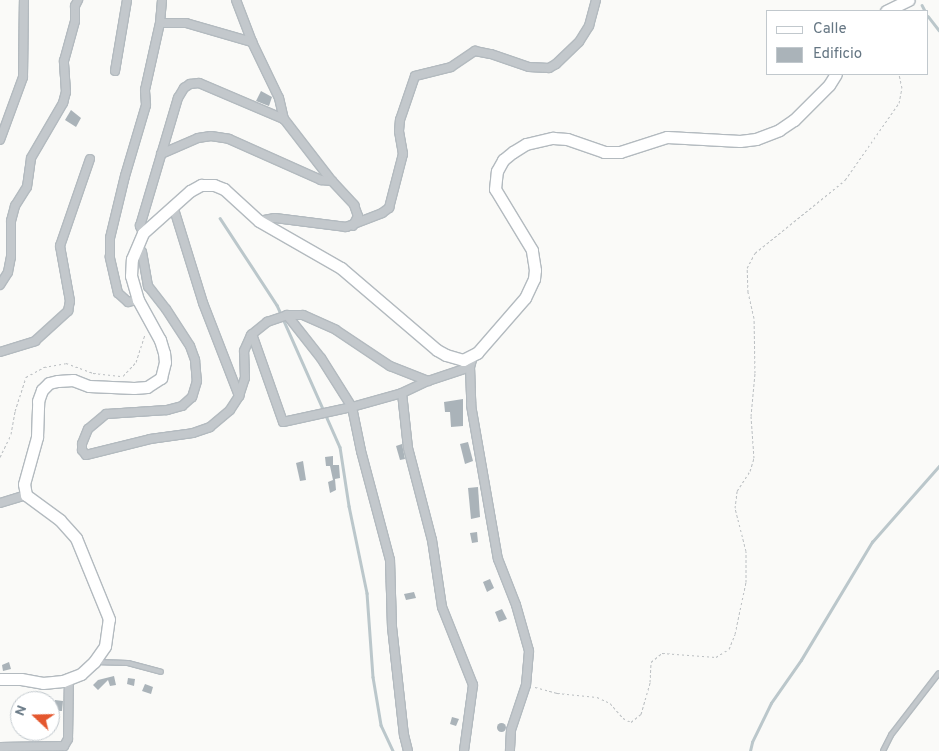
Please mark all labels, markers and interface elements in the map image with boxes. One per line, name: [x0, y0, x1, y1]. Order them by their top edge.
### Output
legend: [766, 10, 929, 75]
text: Calle: [813, 20, 847, 39]
text: Edificio: [813, 45, 862, 64]
north arrow: [10, 691, 60, 741]
text: N: [12, 703, 31, 719]

